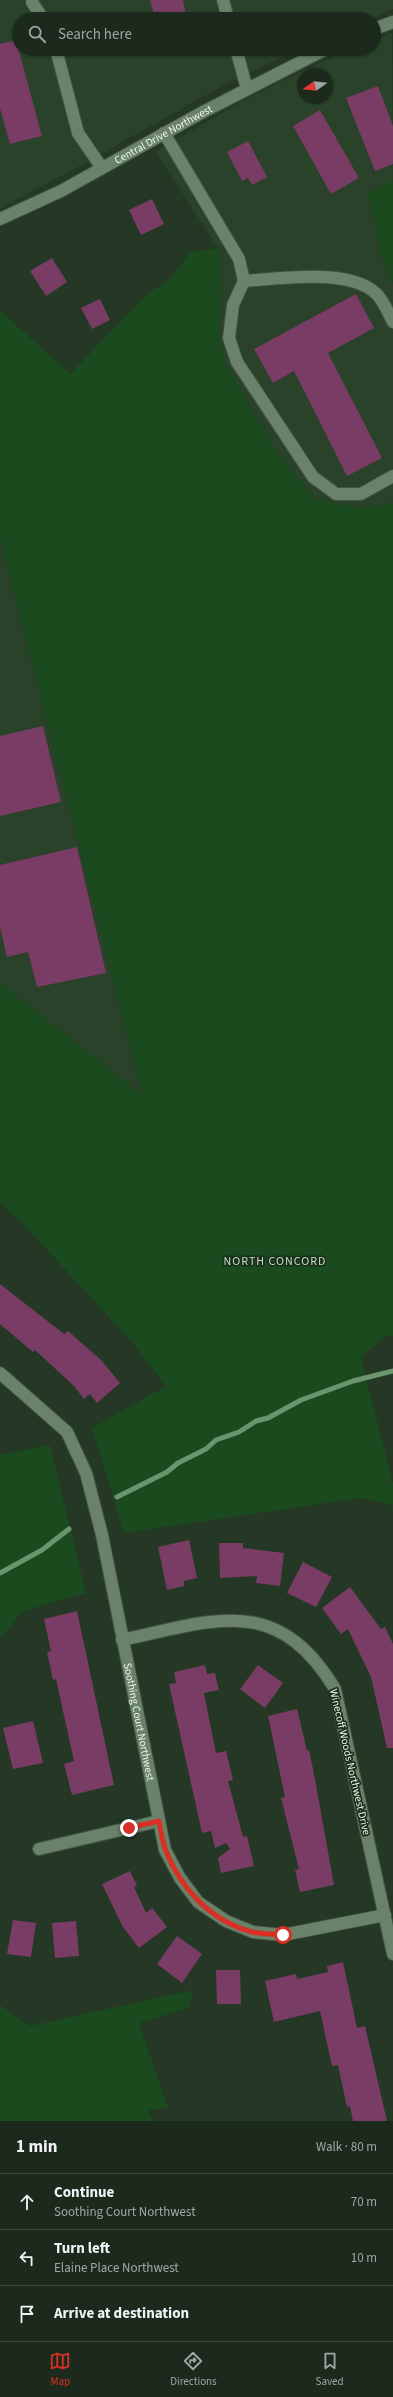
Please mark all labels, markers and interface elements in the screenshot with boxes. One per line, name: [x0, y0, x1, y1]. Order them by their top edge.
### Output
search box: [12, 12, 381, 56]
icon: search: [26, 23, 48, 45]
text: Search here: [58, 24, 132, 45]
north arrow: [297, 68, 333, 104]
street label: Central Drive Northwest: [111, 101, 215, 167]
district label: NORTH CONCORD: [224, 1253, 326, 1270]
street label: Soothing Court Northwest: [120, 1662, 159, 1782]
street label: Winecoff Woods Northwest Drive: [326, 1687, 374, 1837]
route end: [120, 1819, 138, 1837]
route start: [274, 1926, 292, 1944]
text: 1 min: [16, 2135, 57, 2159]
text: Walk · 80 m: [316, 2138, 377, 2156]
text: Continue: [54, 2182, 114, 2203]
icon: ahead: [16, 2191, 38, 2213]
text: 70 m: [351, 2193, 377, 2211]
text: Soothing Court Northwest: [54, 2203, 196, 2221]
text: Turn left: [54, 2238, 110, 2259]
icon: left: [16, 2247, 38, 2269]
text: 10 m: [351, 2249, 377, 2267]
text: Elaine Place Northwest: [54, 2259, 179, 2277]
icon: arrive: [16, 2303, 38, 2325]
text: Arrive at destination: [54, 2303, 189, 2324]
tab: Map: [49, 2350, 71, 2389]
tab: Directions: [170, 2350, 217, 2389]
tab: Saved: [316, 2350, 344, 2389]

